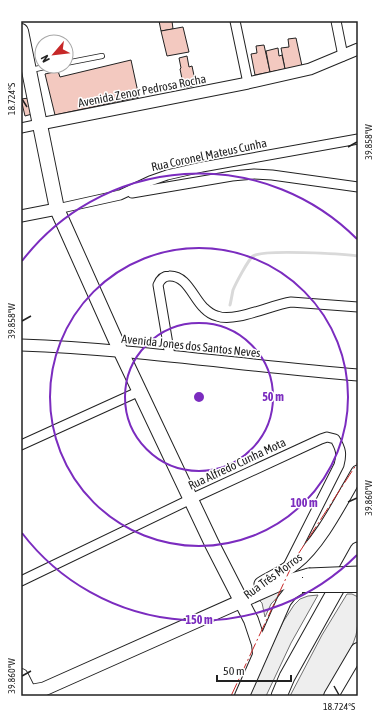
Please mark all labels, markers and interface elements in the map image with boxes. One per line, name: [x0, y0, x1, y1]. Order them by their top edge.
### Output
north arrow: [34, 34, 74, 74]
text: N: [38, 53, 52, 64]
street label: Avenida Zenor Pedrosa Rocha: [77, 72, 207, 110]
text: 18.724°S: [6, 83, 17, 115]
text: 39.858°W: [363, 124, 374, 160]
street label: Rua Coronel Mateus Cunha: [150, 136, 268, 174]
text: 39.858°W: [6, 303, 17, 339]
street label: Avenida Jones dos Santos Neves: [121, 332, 261, 360]
centre of rings: [192, 390, 206, 404]
text: 50 m: [262, 390, 284, 404]
street label: Rua Alfredo Cunha Mota: [186, 435, 288, 493]
text: 39.860°W: [363, 480, 374, 516]
text: 100 m: [290, 496, 318, 510]
street label: Rua Três Morros: [241, 550, 305, 602]
text: 150 m: [185, 613, 213, 627]
scale bar: [217, 657, 291, 683]
text: 39.860°W: [6, 658, 17, 694]
text: 50 m: [223, 664, 245, 678]
text: 18.724°S: [323, 701, 355, 712]

